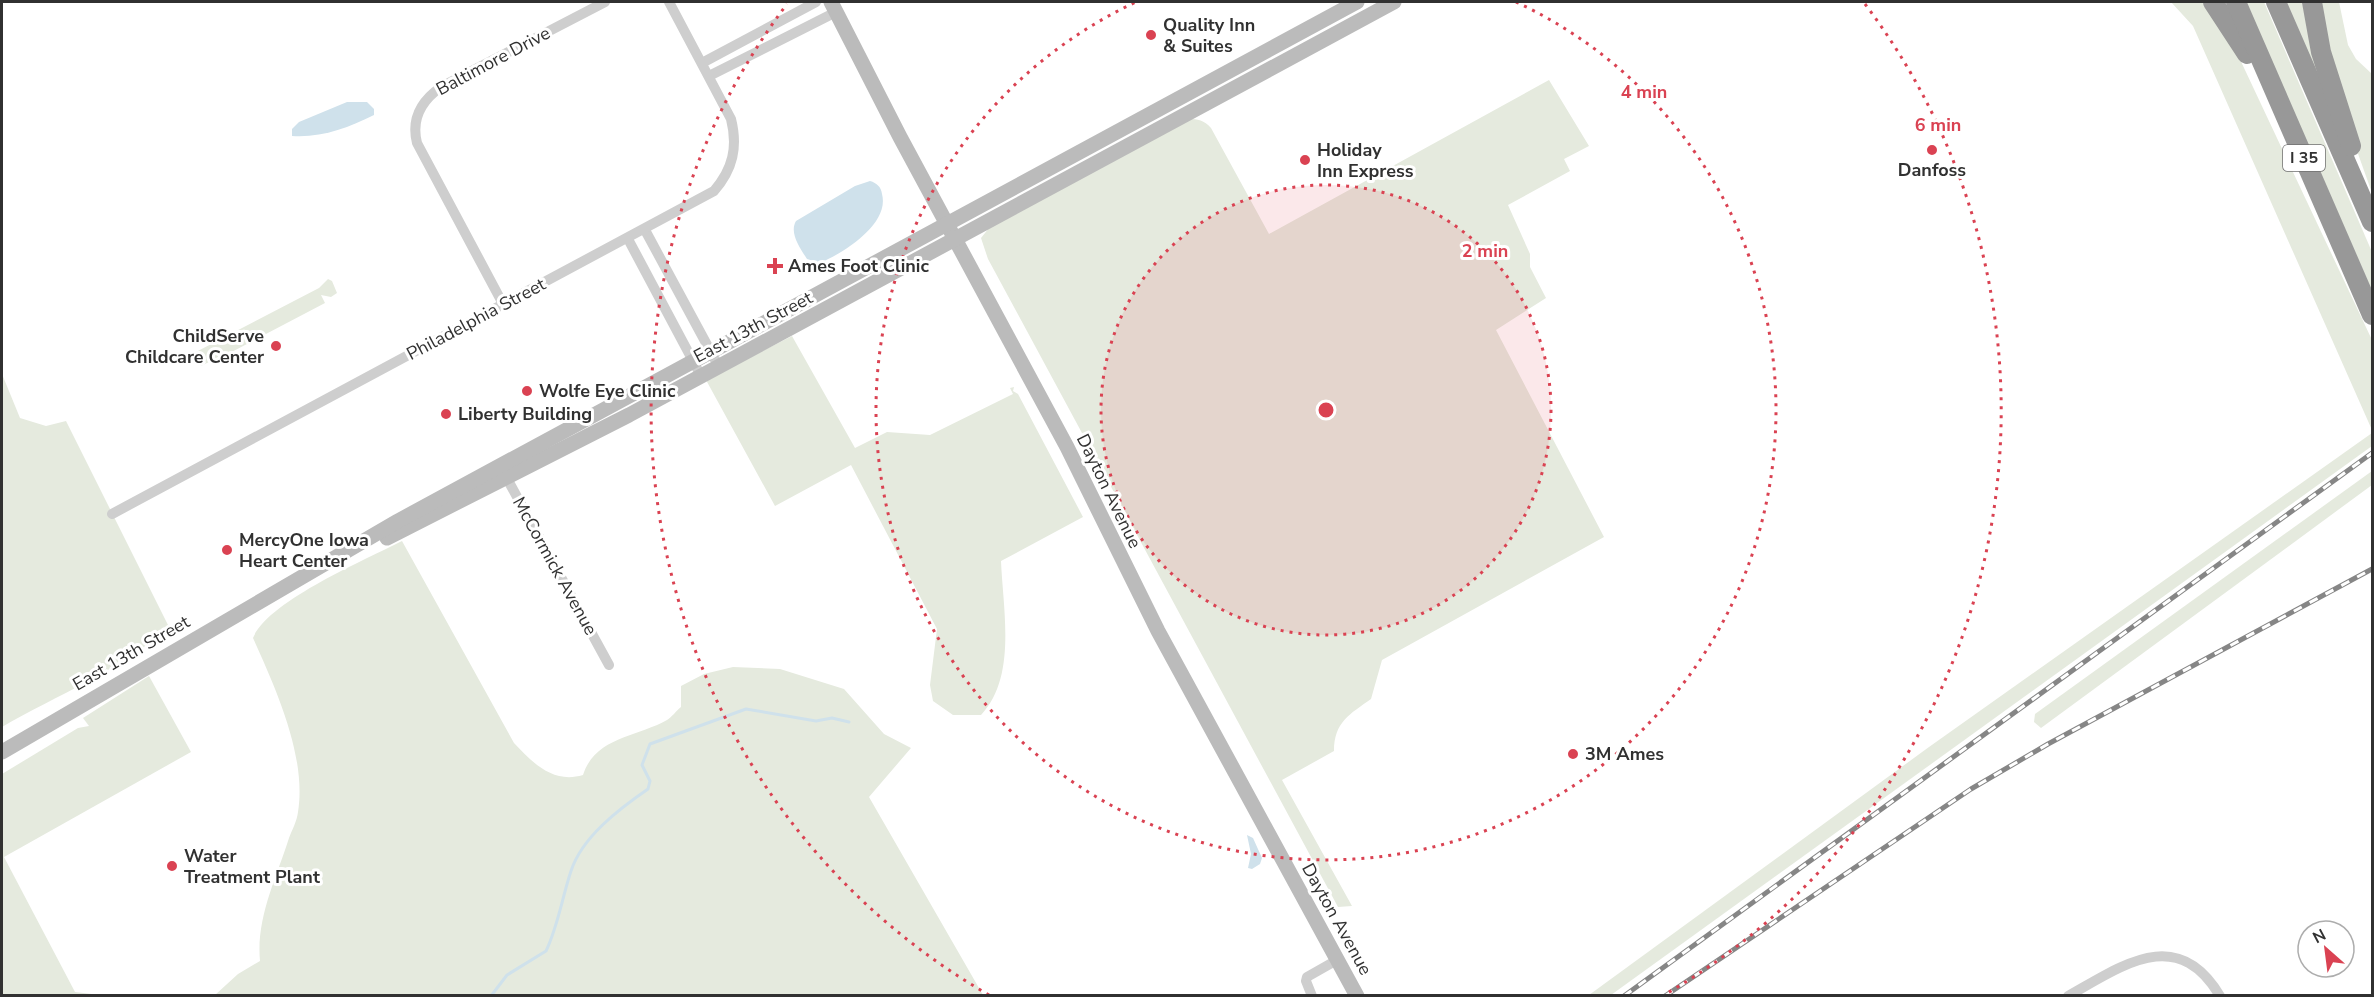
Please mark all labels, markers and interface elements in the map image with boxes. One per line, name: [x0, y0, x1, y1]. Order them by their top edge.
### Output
place label: Quality Inn & Suites: [1163, 13, 1255, 58]
street label: Baltimore Drive: [432, 21, 554, 101]
marker: Quality Inn & Suites: [1144, 28, 1158, 42]
text: 4 min: [1621, 80, 1667, 104]
text: 6 min: [1915, 113, 1961, 137]
place label: Holiday Inn Express: [1317, 138, 1414, 183]
marker: Danfoss: [1925, 143, 1939, 157]
road number: I 35: [2283, 145, 2325, 171]
marker: Holiday Inn Express: [1298, 153, 1312, 167]
place label: Danfoss: [1898, 158, 1966, 182]
text: 2 min: [1462, 239, 1508, 263]
place label: Ames Foot Clinic: [788, 254, 929, 278]
marker: Ames Foot Clinic: [766, 257, 784, 275]
street label: Philadelphia Street: [402, 272, 550, 366]
street label: East 13th Street: [689, 285, 817, 368]
place label: ChildServe Childcare Center: [125, 324, 264, 369]
marker: ChildServe Childcare Center: [269, 339, 283, 353]
place label: Wolfe Eye Clinic: [539, 379, 676, 403]
marker: Wolfe Eye Clinic: [520, 384, 534, 398]
centre of rings: [1316, 400, 1336, 420]
place label: Liberty Building: [458, 402, 592, 426]
marker: Liberty Building: [439, 407, 453, 421]
street label: Dayton Avenue: [1071, 430, 1147, 552]
street label: McCormick Avenue: [507, 493, 603, 639]
place label: MercyOne Iowa Heart Center: [239, 528, 369, 573]
marker: MercyOne Iowa Heart Center: [220, 543, 234, 557]
street label: East 13th Street: [68, 609, 194, 696]
place label: 3M Ames: [1585, 742, 1664, 766]
marker: 3M Ames: [1566, 747, 1580, 761]
place label: Water Treatment Plant: [184, 844, 320, 889]
marker: Water Treatment Plant: [165, 859, 179, 873]
street label: Dayton Avenue: [1296, 859, 1378, 979]
north arrow: [2296, 919, 2356, 979]
text: N: [2309, 924, 2330, 949]

